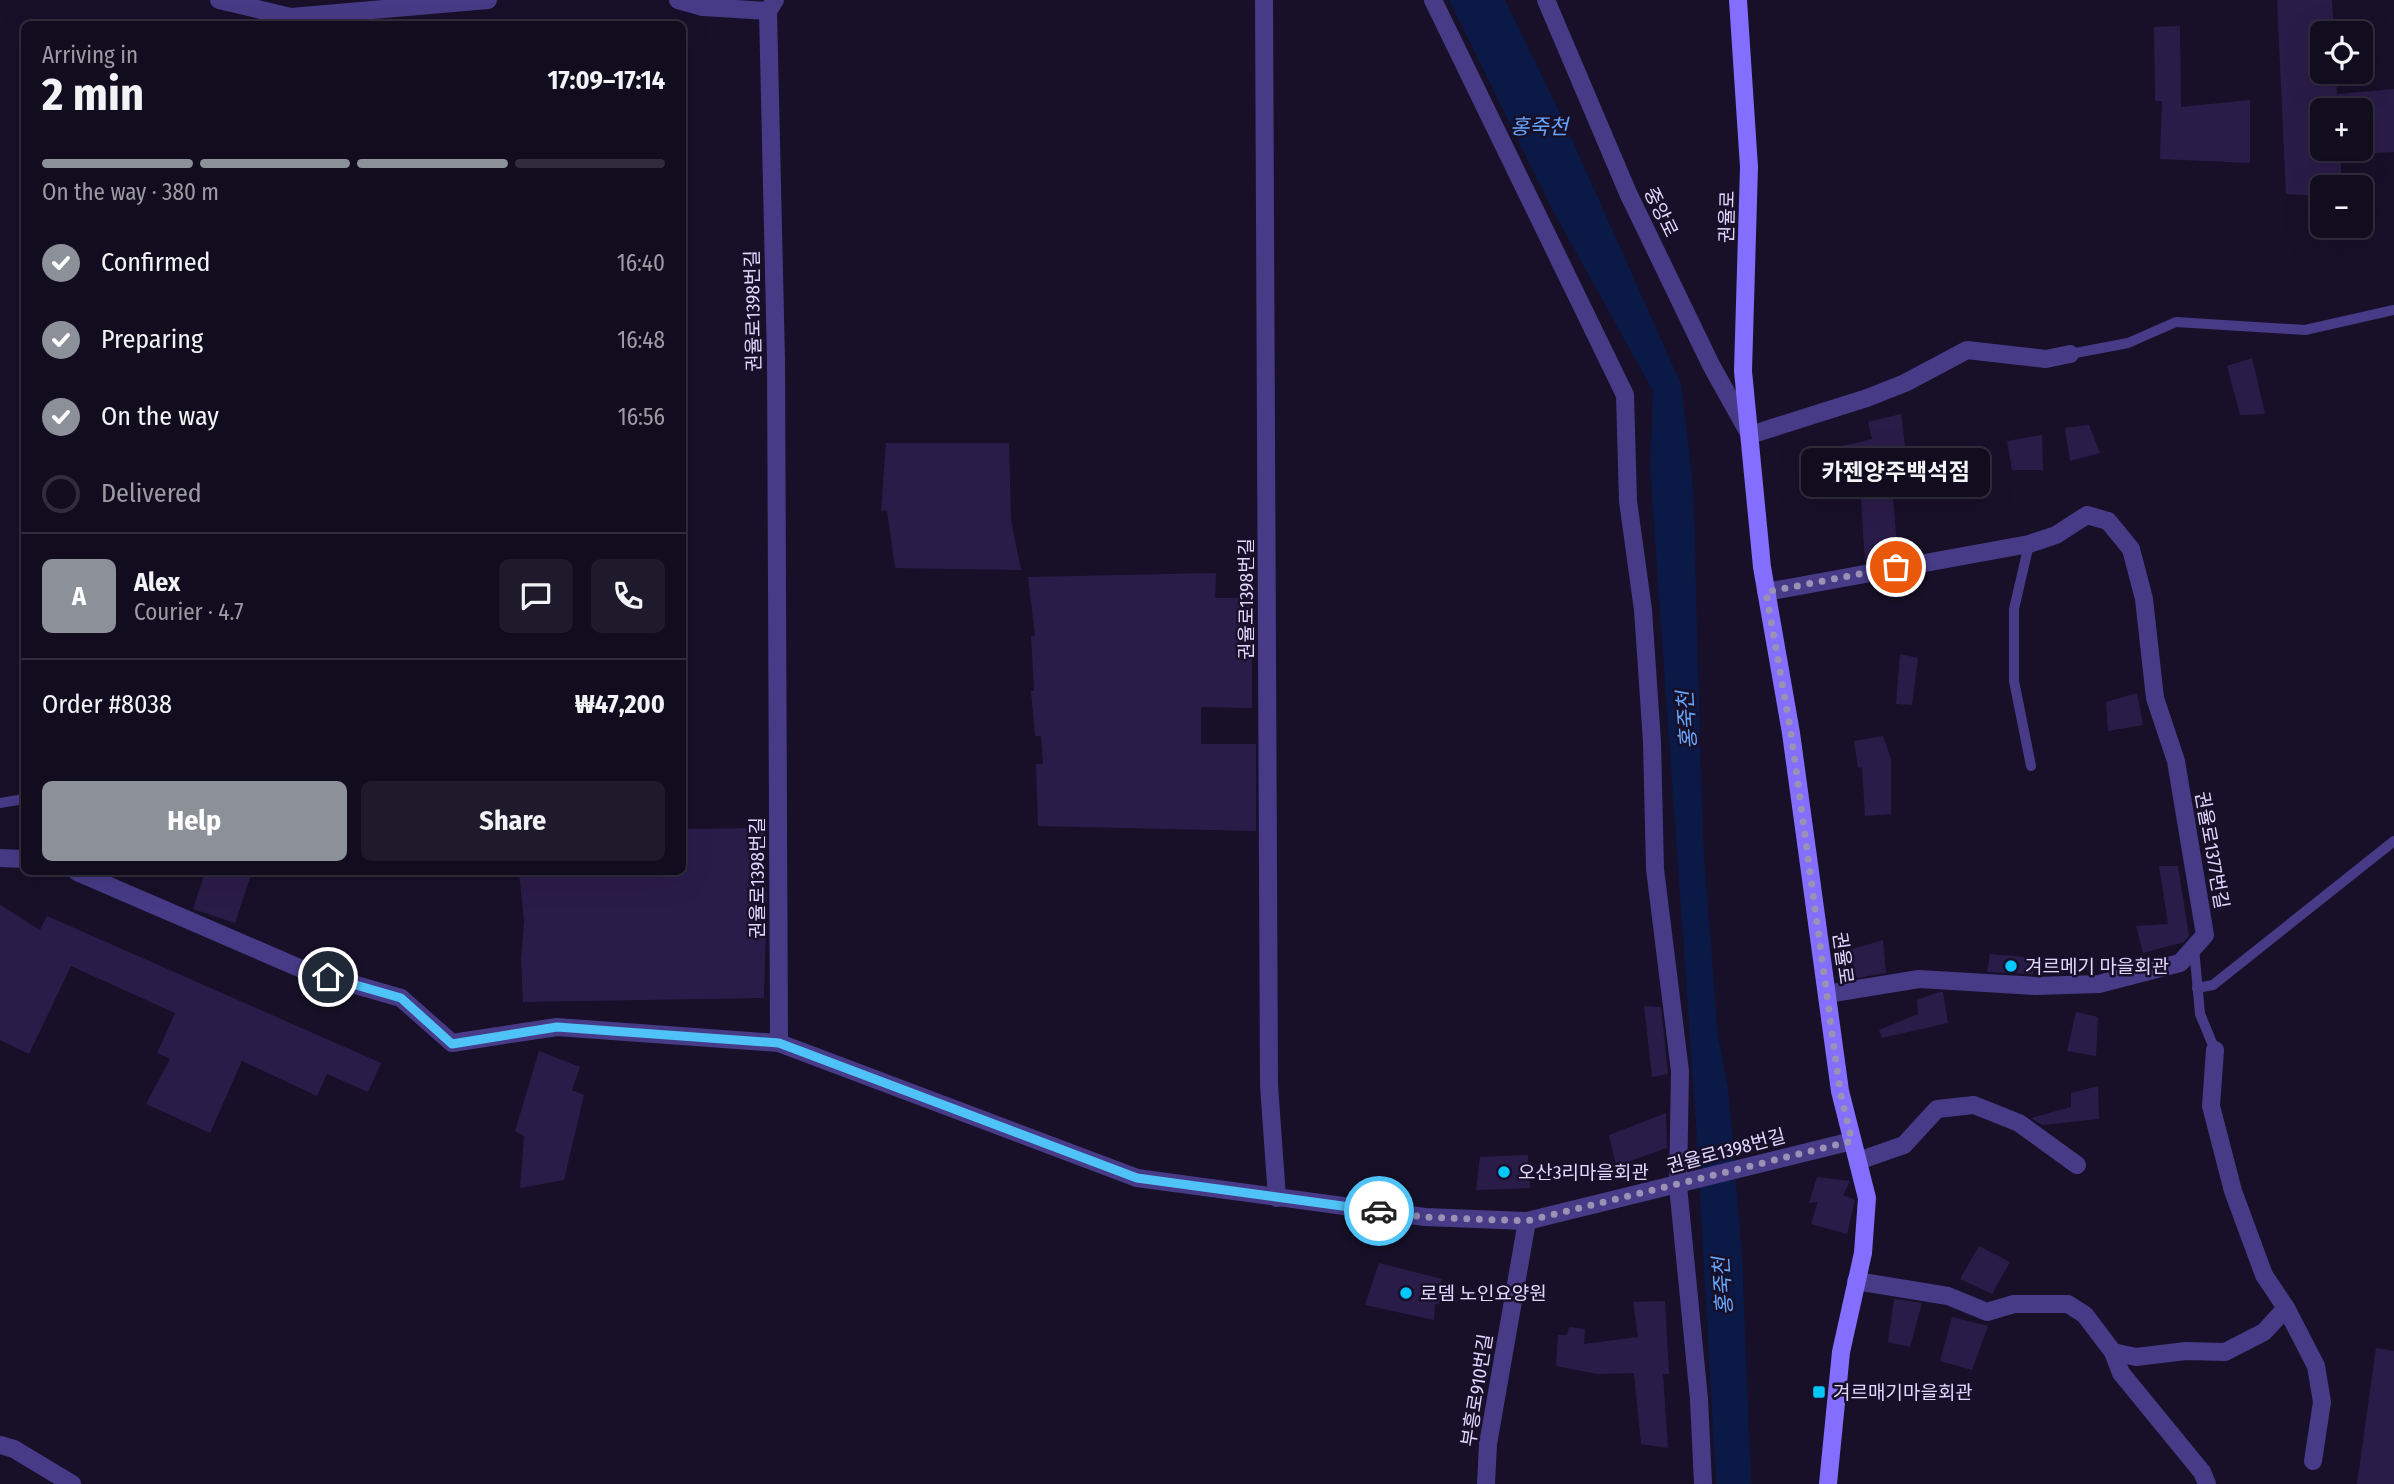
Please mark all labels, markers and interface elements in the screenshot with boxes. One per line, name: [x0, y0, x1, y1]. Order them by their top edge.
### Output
map controls: [2310, 21, 2373, 238]
button: locate: [2310, 21, 2373, 84]
text: Arriving in: [42, 41, 138, 69]
text: 17:09–17:14: [548, 65, 665, 96]
text: 2 min: [42, 67, 144, 122]
button: +: [2310, 98, 2373, 161]
water label: 홍죽천: [1510, 114, 1571, 140]
button: −: [2310, 175, 2373, 238]
text: On the way · 380 m: [42, 178, 219, 206]
street label: 중앙로: [1639, 183, 1683, 241]
street label: 권율로: [1715, 191, 1739, 243]
icon: check: [42, 244, 80, 282]
text: Confirmed: [101, 247, 211, 278]
text: 16:40: [617, 249, 665, 277]
street label: 권율로1398번길: [740, 250, 766, 372]
icon: check: [42, 321, 80, 359]
text: Preparing: [101, 324, 203, 355]
text: 16:48: [617, 326, 665, 354]
icon: check: [42, 398, 80, 436]
text: On the way: [101, 401, 219, 432]
text: 16:56: [618, 403, 665, 431]
callout: 카젠양주백석점: [1801, 448, 1990, 497]
text: 카젠양주백석점: [1821, 458, 1970, 486]
text: Delivered: [101, 478, 202, 509]
pin: [1866, 537, 1926, 597]
street label: 권율로1398번길: [1235, 538, 1258, 660]
icon: bag: [1877, 548, 1915, 586]
button: chat: [499, 559, 573, 633]
button: phone: [591, 559, 665, 633]
text: Alex: [134, 567, 180, 598]
text: A: [72, 581, 86, 612]
text: Courier · 4.7: [134, 598, 244, 626]
water label: 홍죽천: [1672, 688, 1702, 750]
text: Order #8038: [42, 689, 172, 720]
text: ₩47,200: [575, 689, 665, 720]
button: Help: [42, 781, 347, 861]
button: Share: [361, 781, 665, 861]
street label: 권율로1377번길: [2190, 790, 2234, 910]
street label: 권율로1398번길: [746, 817, 769, 939]
street label: 권율로: [1828, 930, 1858, 986]
pin: [298, 947, 358, 1007]
place label: 겨르메기 마을회관: [2025, 955, 2169, 978]
icon: home: [309, 958, 347, 996]
marker: 겨르메기 마을회관: [2003, 958, 2019, 974]
street label: 권율로1398번길: [1664, 1124, 1788, 1178]
place label: 오산3리마을회관: [1518, 1161, 1649, 1184]
marker: 오산3리마을회관: [1496, 1164, 1512, 1180]
courier: [1344, 1176, 1414, 1246]
icon: car: [1360, 1192, 1398, 1230]
water label: 홍죽천: [1708, 1254, 1738, 1316]
place label: 로뎀 노인요양원: [1420, 1282, 1547, 1305]
marker: 로뎀 노인요양원: [1398, 1285, 1414, 1301]
street label: 부흥로910번길: [1457, 1332, 1497, 1448]
place label: 겨르매기마을회관: [1833, 1381, 1973, 1404]
marker: 겨르매기마을회관: [1811, 1384, 1827, 1400]

